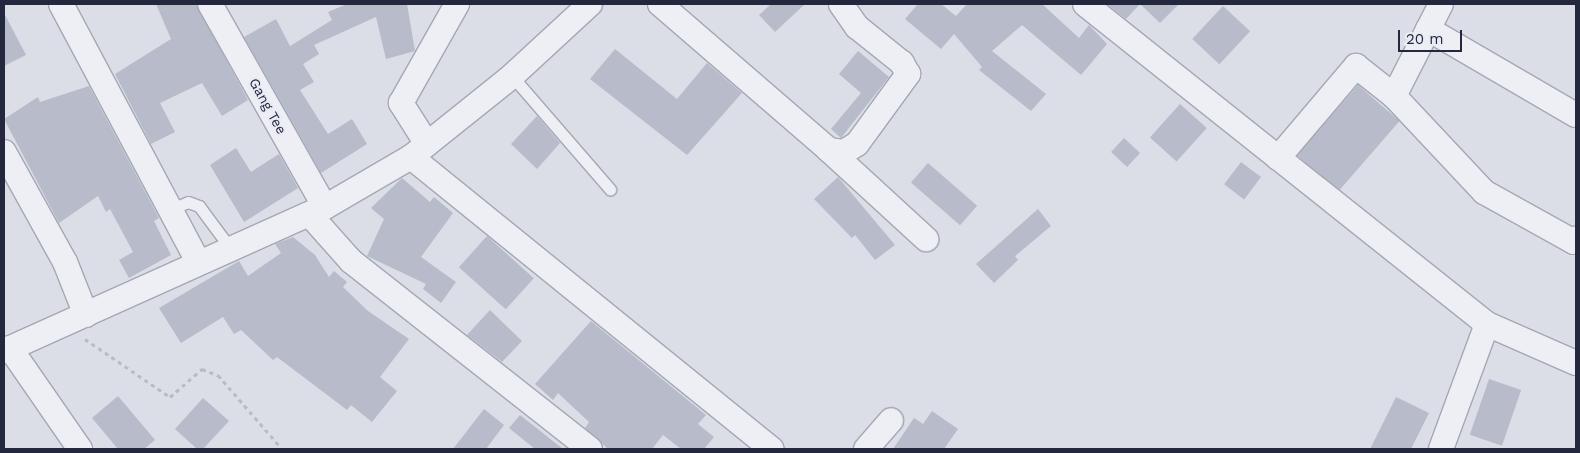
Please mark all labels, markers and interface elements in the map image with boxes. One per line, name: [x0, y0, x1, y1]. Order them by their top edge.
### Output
scale bar: [1400, 20, 1464, 52]
text: 20 m: [1406, 30, 1444, 48]
street label: Gang Tee: [246, 75, 290, 137]

